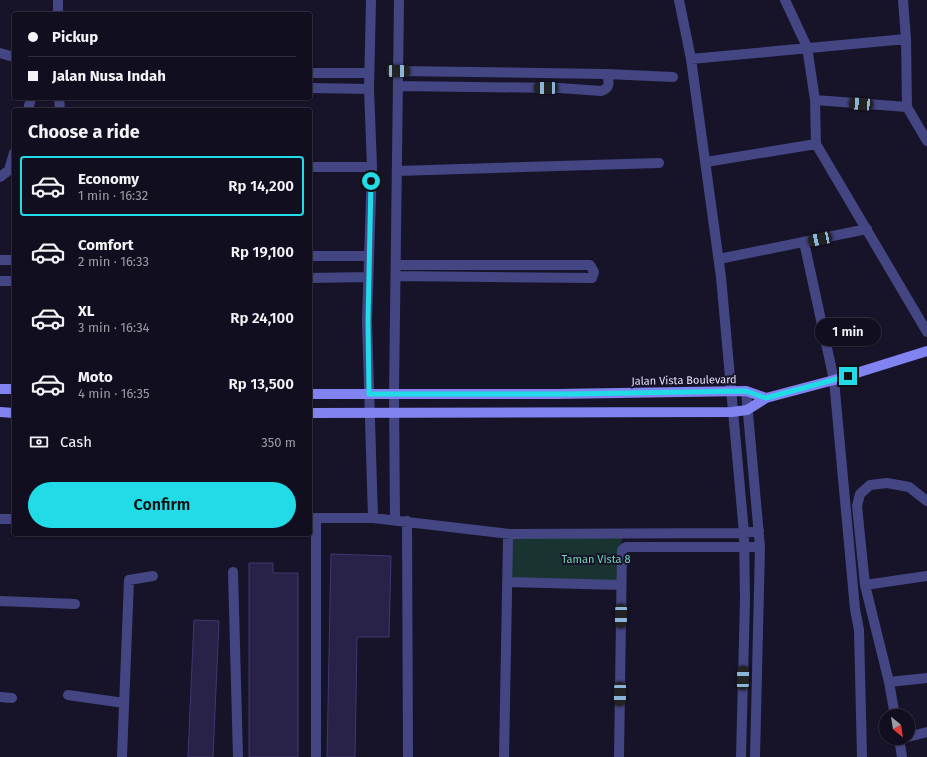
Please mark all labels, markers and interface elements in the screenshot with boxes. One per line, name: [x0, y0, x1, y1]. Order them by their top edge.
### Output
text: Pickup: [52, 28, 98, 46]
car: [386, 65, 410, 77]
text: Jalan Nusa Indah: [52, 67, 166, 85]
car: [534, 82, 558, 94]
car: [849, 97, 873, 111]
text: Choose a ride: [28, 121, 140, 143]
icon: car: [30, 168, 66, 204]
text: Economy: [78, 170, 139, 188]
route start: [362, 172, 380, 190]
text: Rp 14,200: [228, 177, 294, 195]
text: 1 min · 16:32: [78, 188, 148, 203]
car: [807, 231, 833, 247]
icon: car: [30, 234, 66, 270]
text: Comfort: [78, 236, 134, 254]
text: Rp 19,100: [231, 243, 294, 261]
text: 2 min · 16:33: [78, 254, 149, 269]
icon: car: [30, 300, 66, 336]
text: XL: [78, 302, 94, 320]
text: Rp 24,100: [230, 309, 294, 327]
callout: 1 min: [815, 318, 881, 346]
text: 3 min · 16:34: [78, 320, 150, 335]
text: 1 min: [832, 324, 864, 339]
icon: car: [30, 366, 66, 402]
route end: [839, 367, 857, 385]
text: Moto: [78, 368, 113, 386]
street label: Jalan Vista Boulevard: [631, 373, 737, 388]
text: Rp 13,500: [229, 375, 294, 393]
text: 4 min · 16:35: [78, 386, 150, 401]
icon: cash: [28, 431, 50, 453]
text: Cash: [60, 433, 92, 451]
text: 350 m: [261, 435, 296, 450]
button: Confirm: [28, 482, 296, 528]
park label: Taman Vista 8: [561, 553, 631, 566]
car: [615, 604, 627, 628]
car: [737, 666, 749, 690]
car: [614, 682, 626, 706]
north arrow: [879, 709, 915, 745]
map controls: [879, 709, 915, 745]

